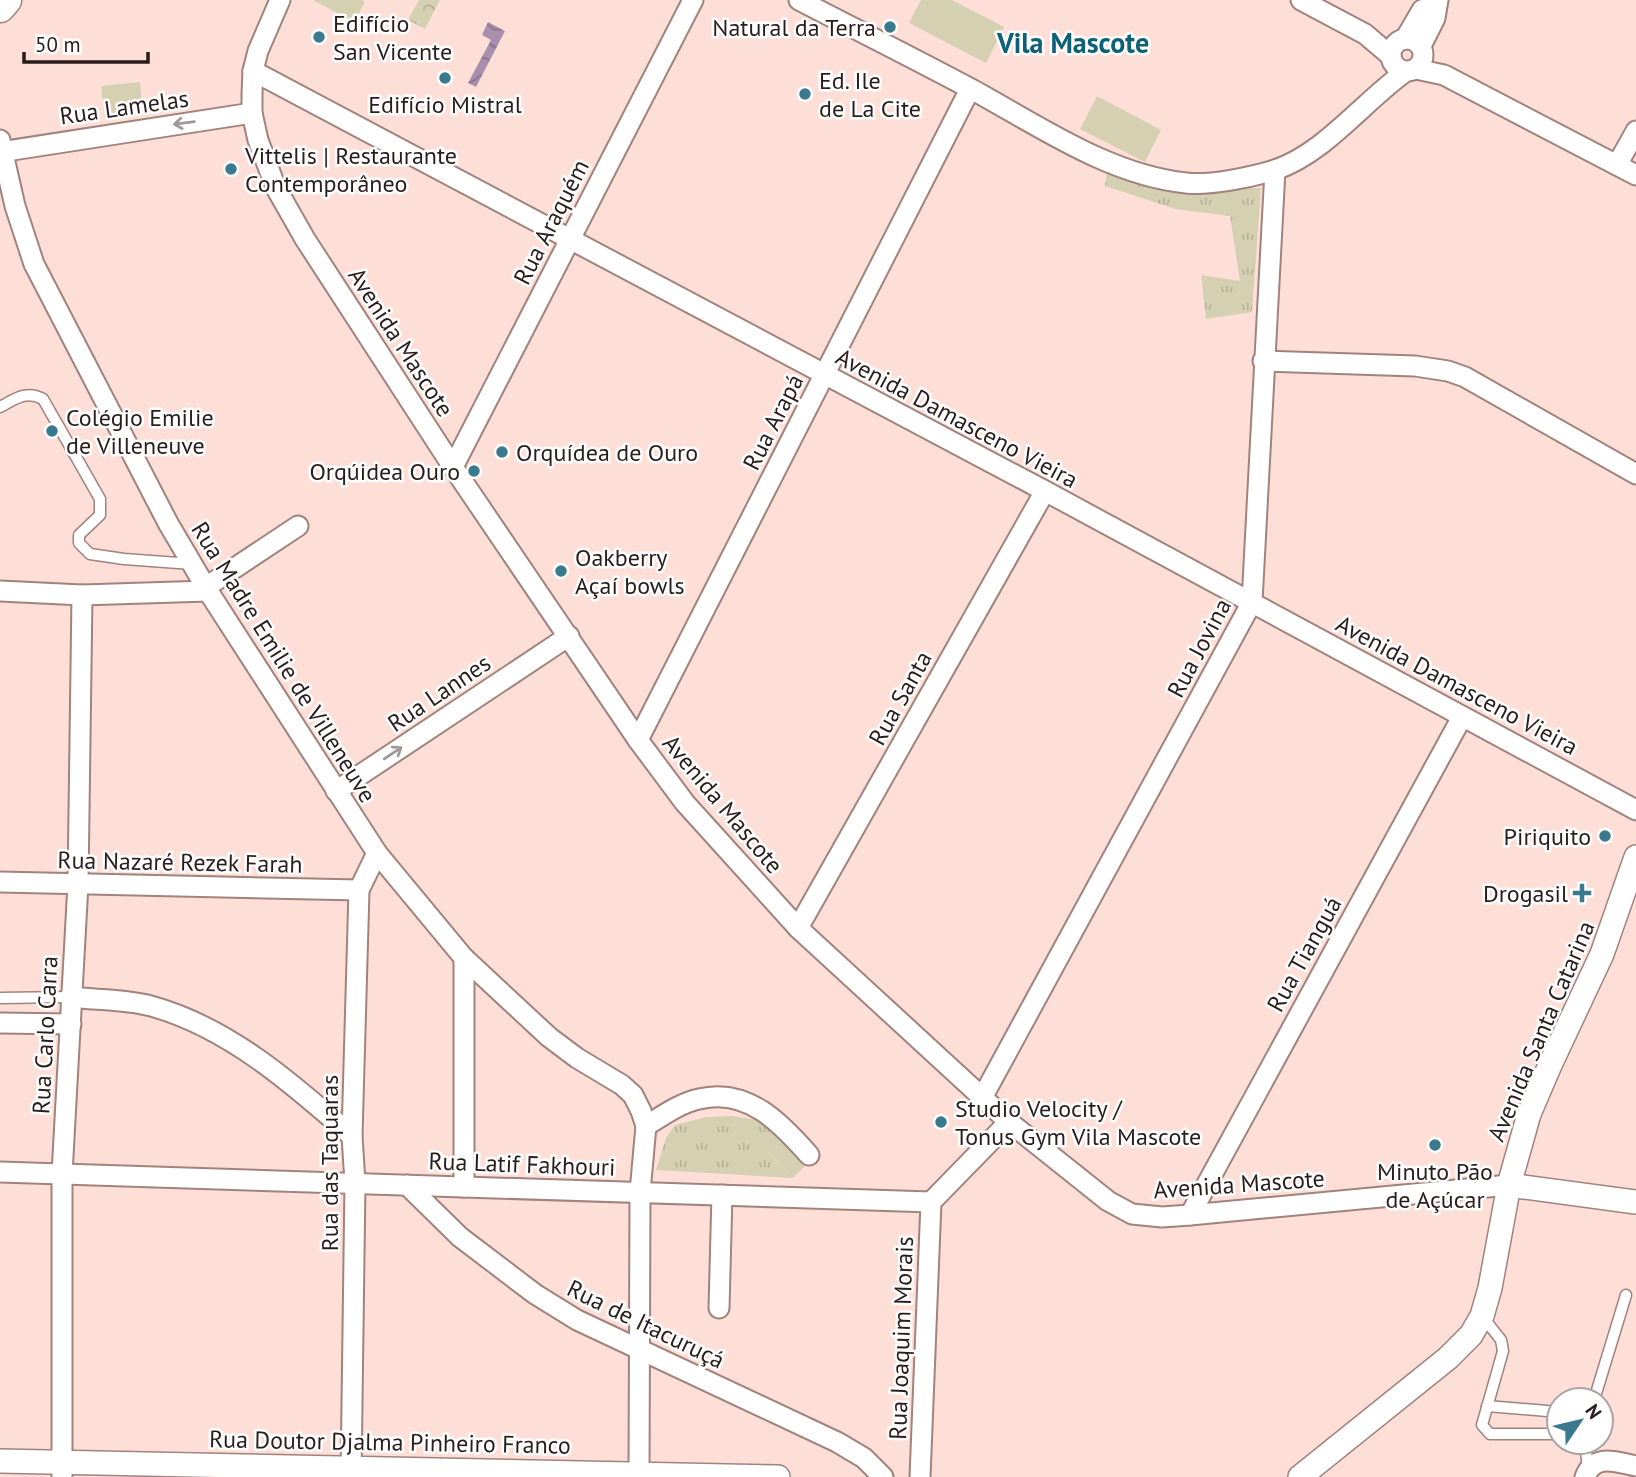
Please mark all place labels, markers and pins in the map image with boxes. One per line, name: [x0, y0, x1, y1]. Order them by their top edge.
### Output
place label: Edifício San Vicente: [333, 8, 452, 67]
place label: Natural da Terra: [712, 12, 876, 43]
marker: Natural da Terra: [882, 19, 898, 35]
marker: Edifício San Vicente: [311, 29, 327, 45]
place label: Ed. Ile de La Cite: [819, 65, 921, 124]
marker: Edifício Mistral: [437, 70, 453, 86]
marker: Ed. Ile de La Cite: [797, 86, 813, 102]
place label: Edifício Mistral: [368, 89, 522, 120]
place label: Vittelis | Restaurante Contemporâneo: [244, 140, 457, 199]
marker: Vittelis | Restaurante Contemporâneo: [223, 161, 239, 177]
place label: Colégio Emilie de Villeneuve: [66, 402, 214, 461]
marker: Colégio Emilie de Villeneuve: [44, 423, 60, 439]
place label: Orquídea de Ouro: [516, 437, 698, 468]
marker: Orquídea de Ouro: [494, 444, 510, 460]
place label: Orqúidea Ouro: [309, 456, 460, 487]
marker: Orqúidea Ouro: [466, 463, 482, 479]
place label: Oakberry Açaí bowls: [575, 542, 685, 601]
marker: Oakberry Açaí bowls: [553, 563, 569, 579]
place label: Piriquito: [1504, 821, 1591, 852]
marker: Piriquito: [1597, 828, 1613, 844]
place label: Drogasil: [1483, 878, 1568, 909]
marker: Drogasil: [1574, 885, 1590, 901]
place label: Studio Velocity / Tonus Gym Vila Mascote: [955, 1093, 1201, 1152]
marker: Studio Velocity / Tonus Gym Vila Mascote: [933, 1114, 949, 1130]
marker: Minuto Pão de Açúcar: [1427, 1137, 1443, 1153]
place label: Minuto Pão de Açúcar: [1377, 1156, 1493, 1215]

